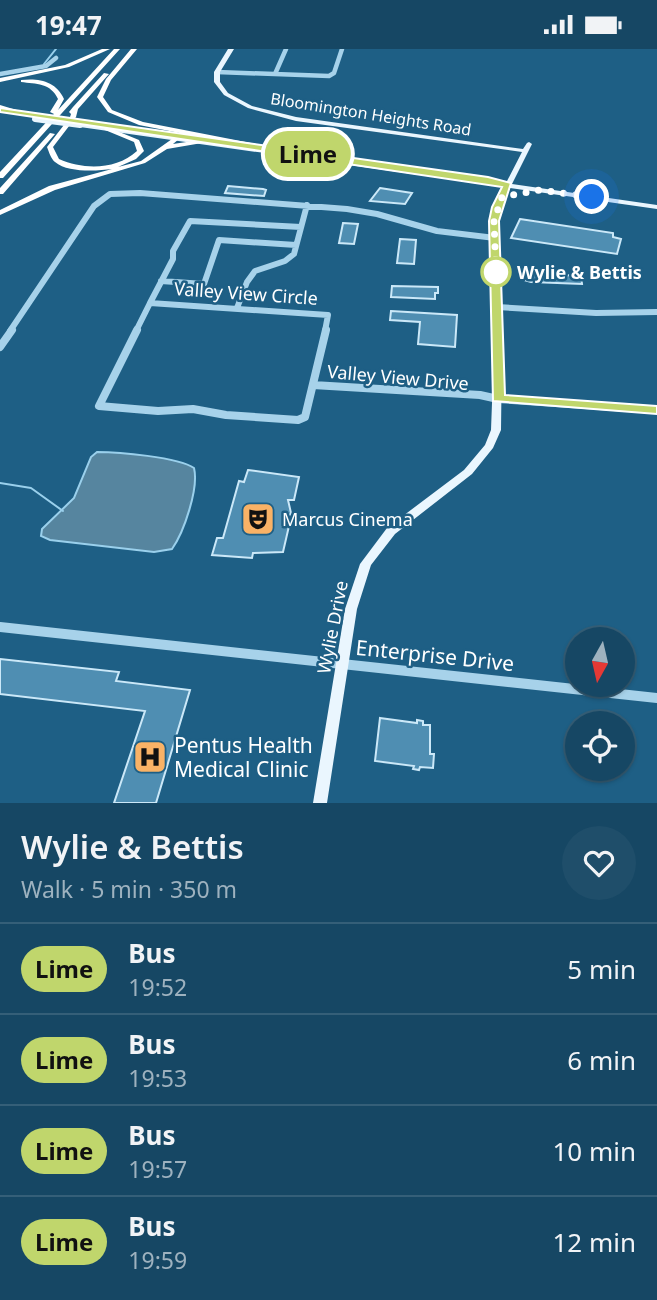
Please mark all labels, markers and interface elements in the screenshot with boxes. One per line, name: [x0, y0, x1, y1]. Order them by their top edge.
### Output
text: 19:47: [35, 7, 102, 43]
street label: Bloomington Heights Road: [269, 87, 473, 141]
line badge: Lime: [259, 131, 357, 177]
text: Lime: [279, 137, 337, 170]
your location: [574, 179, 609, 214]
marker: Wylie & Bettis: [481, 257, 511, 287]
place label: Wylie & Bettis: [517, 260, 642, 284]
street label: Valley View Circle: [173, 276, 319, 310]
street label: Valley View Drive: [326, 359, 470, 395]
theatre icon: Marcus Cinema: [239, 500, 277, 538]
place label: Marcus Cinema: [282, 507, 413, 531]
street label: Wylie Drive: [311, 578, 353, 676]
north arrow: [565, 627, 635, 697]
map controls: [565, 627, 635, 781]
street label: Enterprise Drive: [354, 633, 516, 677]
button: locate: [565, 711, 635, 781]
place label: Pentus Health Medical Clinic: [174, 731, 313, 783]
hospital icon: Pentus Health Medical Clinic: [131, 738, 169, 776]
text: Wylie & Bettis: [21, 824, 244, 869]
button: heart: [562, 826, 636, 900]
text: Walk · 5 min · 350 m: [21, 873, 237, 905]
text: Bus: [128, 935, 176, 971]
text: 5 min: [567, 951, 636, 987]
text: Lime: [35, 952, 93, 985]
text: 19:52: [128, 971, 187, 1003]
text: Bus: [128, 1026, 176, 1062]
text: 6 min: [567, 1042, 636, 1078]
text: Lime: [35, 1043, 93, 1076]
text: 19:53: [128, 1062, 187, 1094]
text: Bus: [128, 1117, 176, 1153]
text: 10 min: [552, 1133, 636, 1169]
text: Lime: [35, 1134, 93, 1167]
text: 19:57: [128, 1153, 187, 1185]
text: Bus: [128, 1208, 176, 1244]
text: 12 min: [552, 1224, 636, 1260]
text: Lime: [35, 1225, 93, 1258]
text: 19:59: [128, 1244, 187, 1276]

